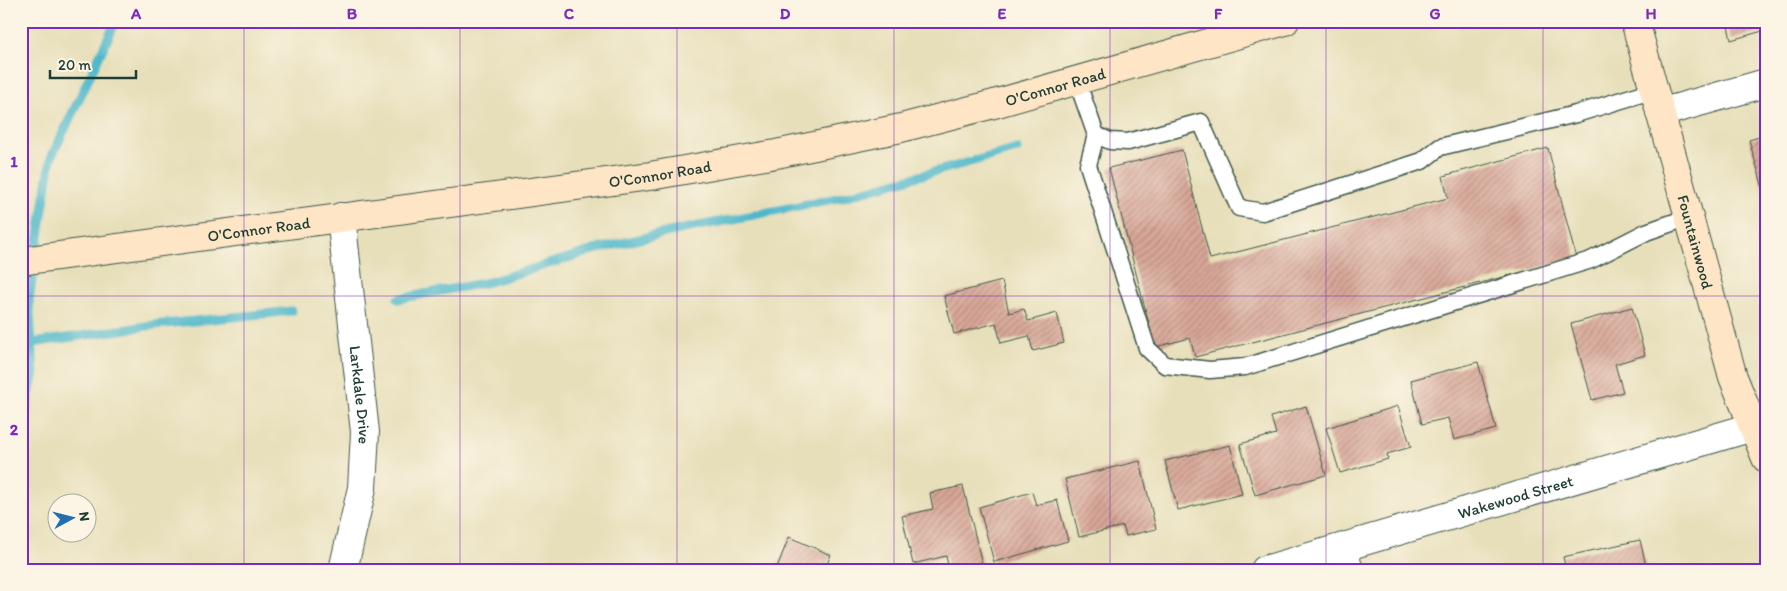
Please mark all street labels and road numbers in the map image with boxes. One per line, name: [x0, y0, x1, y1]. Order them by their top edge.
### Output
street label: O'Connor Road: [1003, 63, 1108, 110]
street label: O'Connor Road: [607, 156, 713, 191]
street label: Fountainwood: [1674, 193, 1718, 291]
street label: O'Connor Road: [206, 212, 312, 245]
street label: Larkdale Drive: [346, 345, 375, 445]
street label: Wakewood Street: [1456, 471, 1575, 522]

